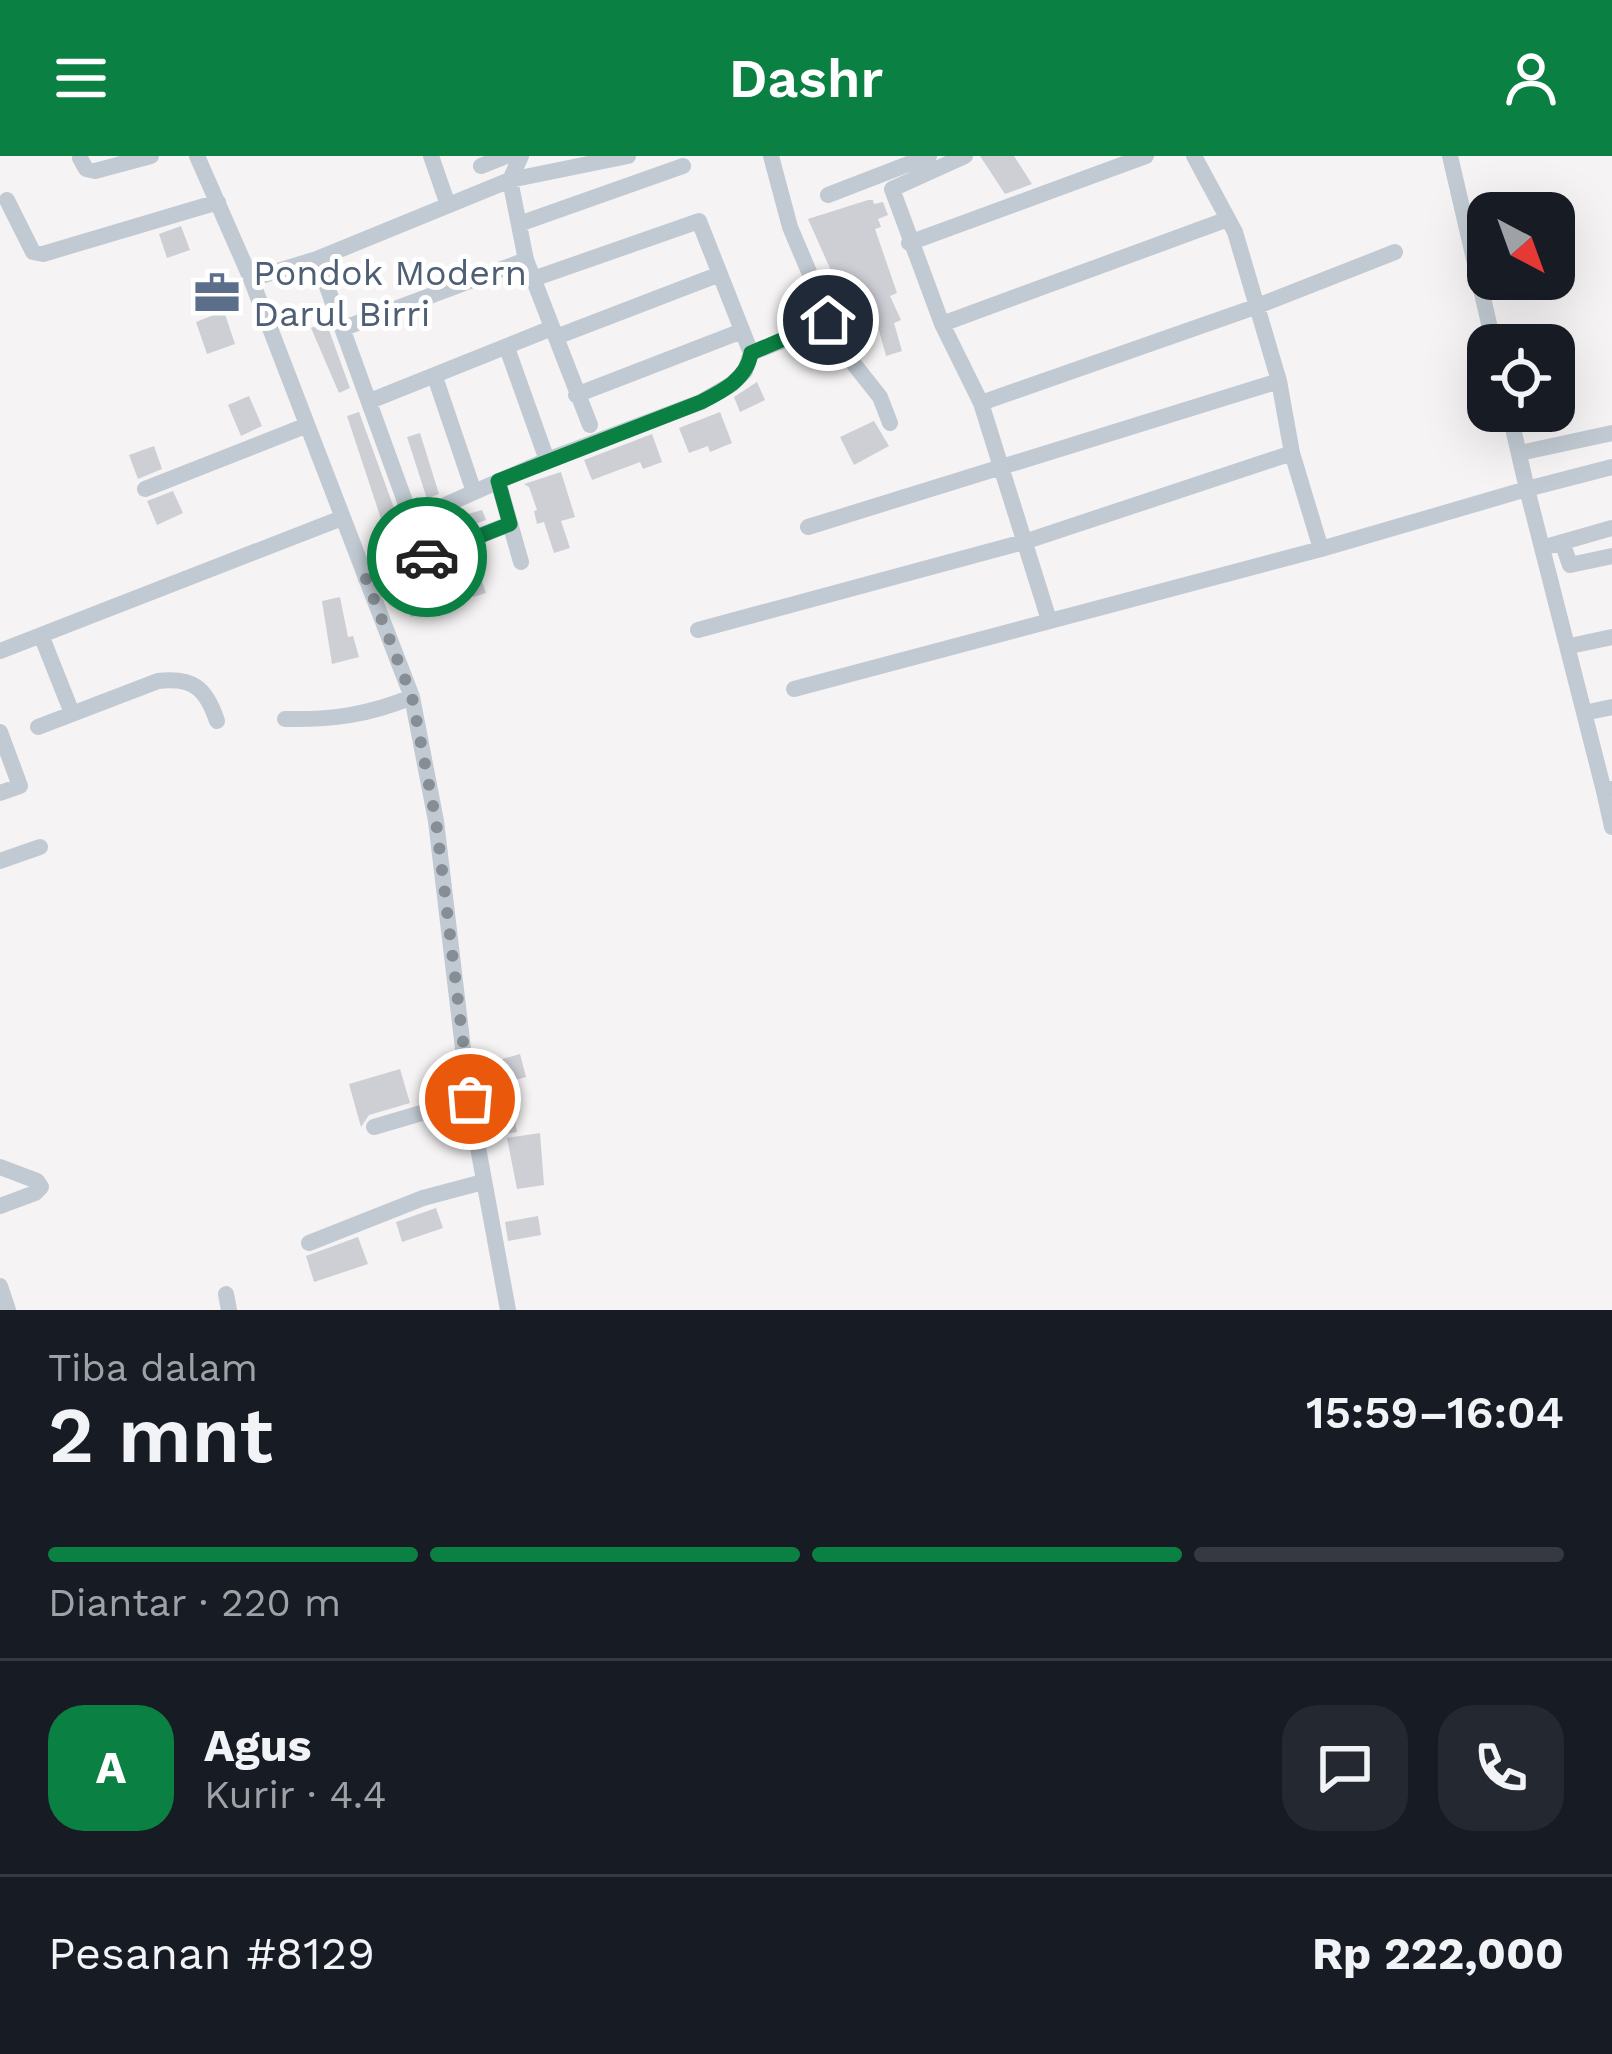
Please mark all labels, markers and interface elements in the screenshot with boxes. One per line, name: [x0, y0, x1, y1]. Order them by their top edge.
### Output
icon: menu: [48, 45, 114, 111]
icon: person: [1498, 45, 1564, 111]
text: Dashr: [729, 47, 883, 110]
north arrow: [1467, 192, 1575, 300]
map controls: [1467, 192, 1575, 432]
place label: Pondok Modern Darul Birri: [253, 252, 527, 335]
office icon: Pondok Modern Darul Birri: [192, 268, 242, 318]
pin: [777, 269, 879, 371]
icon: home: [795, 287, 861, 353]
button: locate: [1467, 324, 1575, 432]
courier: [367, 497, 487, 617]
icon: car: [394, 524, 460, 590]
pin: [419, 1048, 521, 1150]
icon: bag: [437, 1066, 503, 1132]
text: Tiba dalam: [48, 1345, 258, 1390]
text: 15:59–16:04: [1306, 1386, 1564, 1439]
text: 2 mnt: [48, 1389, 273, 1481]
text: Diantar · 220 m: [48, 1580, 341, 1625]
button: chat: [1282, 1705, 1408, 1831]
button: phone: [1438, 1705, 1564, 1831]
text: Agus: [204, 1719, 312, 1772]
text: A: [96, 1741, 126, 1794]
text: Kurir · 4.4: [204, 1772, 387, 1817]
text: Pesanan #8129: [48, 1927, 375, 1980]
text: Rp 222,000: [1312, 1927, 1564, 1980]

